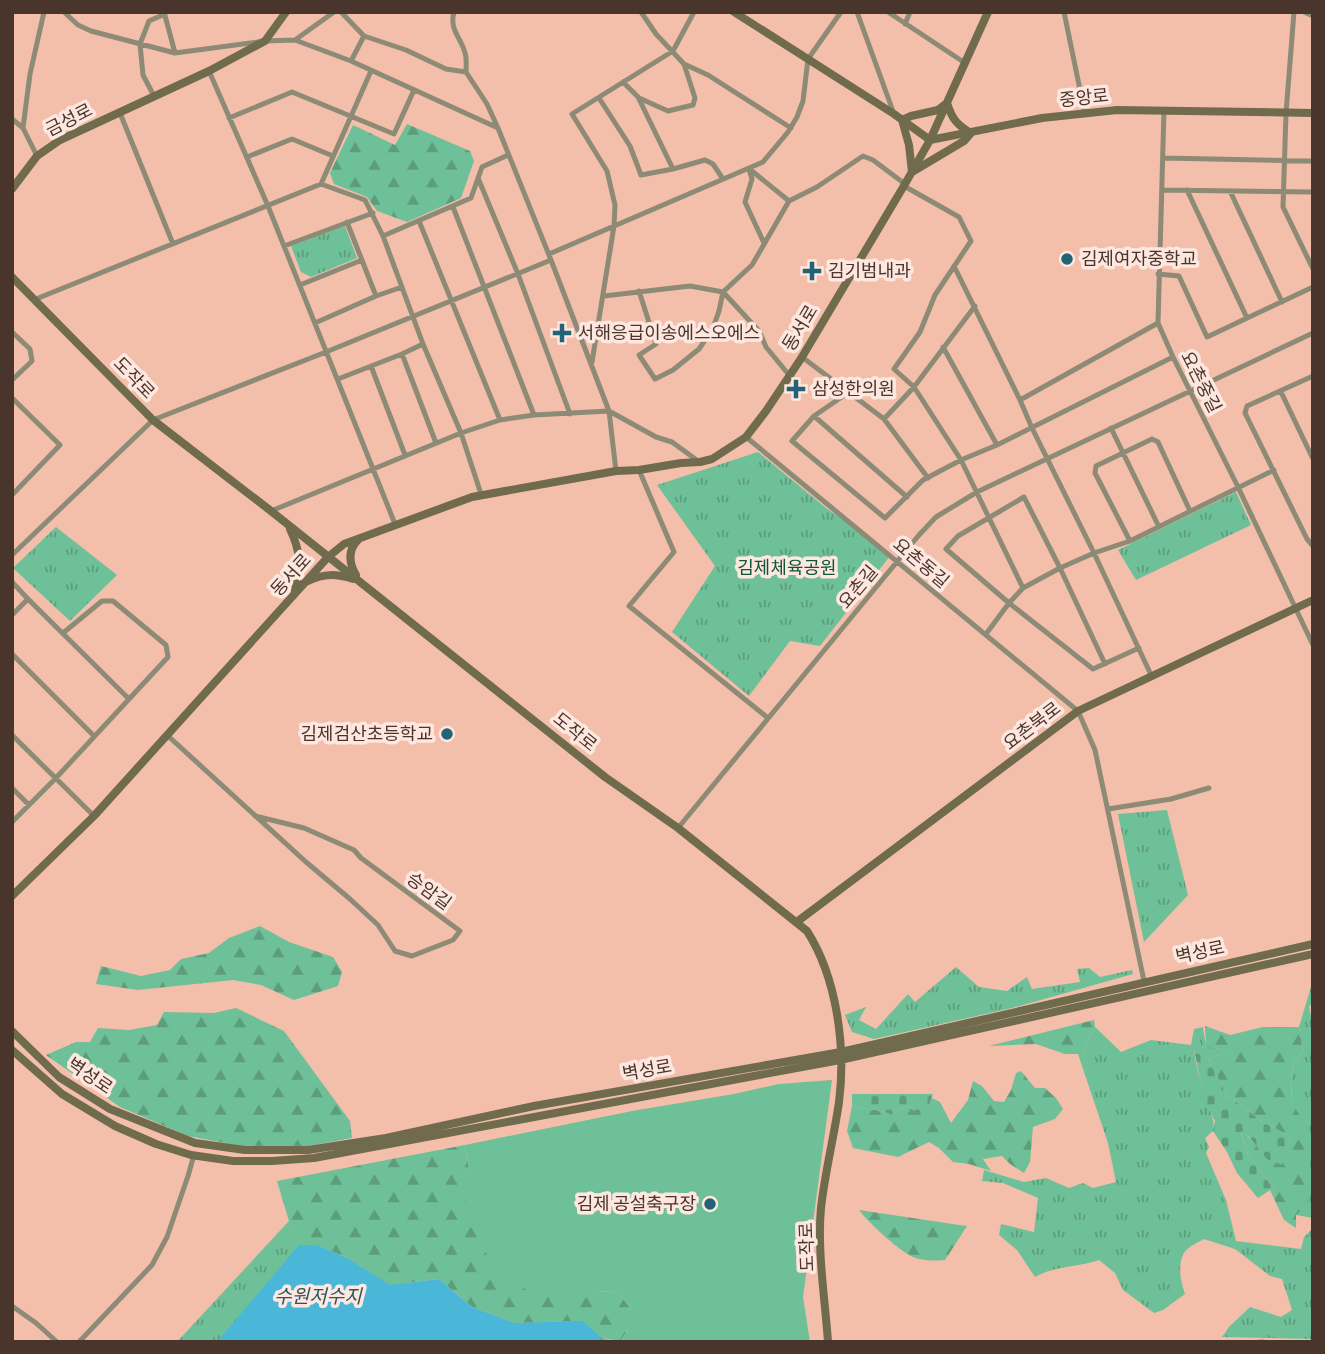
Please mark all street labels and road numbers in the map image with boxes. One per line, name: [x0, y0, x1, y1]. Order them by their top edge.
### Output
street label: 중앙로: [1058, 83, 1110, 111]
street label: 금성로: [41, 98, 96, 140]
street label: 동서로: [777, 301, 821, 354]
street label: 요촌중길: [1177, 347, 1227, 416]
street label: 도작로: [110, 352, 160, 403]
street label: 요촌동길: [889, 533, 954, 592]
street label: 동서로: [265, 549, 315, 600]
street label: 요촌길: [833, 560, 882, 612]
street label: 요촌북로: [998, 696, 1064, 754]
street label: 도작로: [549, 707, 602, 755]
street label: 승암길: [403, 867, 456, 914]
street label: 벽성로: [1173, 935, 1226, 967]
street label: 벽성로: [64, 1052, 117, 1098]
street label: 벽성로: [620, 1054, 673, 1084]
street label: 도작로: [794, 1222, 818, 1272]

